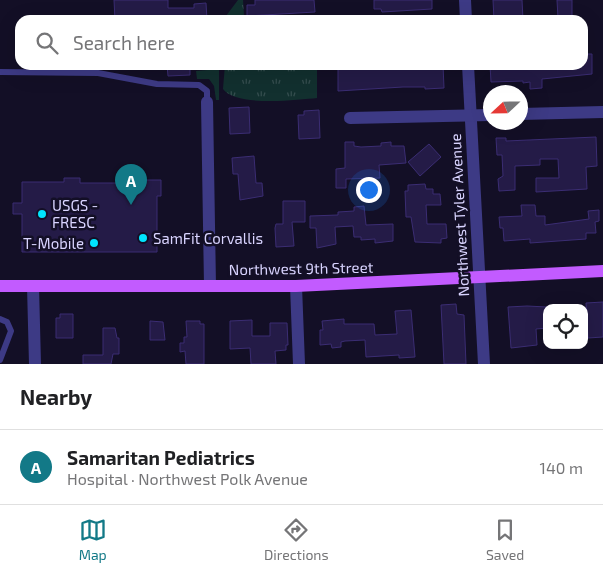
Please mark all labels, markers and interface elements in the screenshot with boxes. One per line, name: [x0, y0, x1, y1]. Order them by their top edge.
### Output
search box: [15, 15, 588, 70]
icon: search: [33, 29, 61, 57]
text: Search here: [73, 31, 175, 54]
north arrow: [483, 85, 528, 130]
street label: Northwest Tyler Avenue: [446, 133, 472, 297]
pin: A: [115, 164, 147, 205]
your location: [356, 177, 382, 203]
place label: USGS - FRESC: [52, 196, 98, 231]
marker: USGS - FRESC: [36, 208, 48, 220]
place label: SamFit Corvallis: [153, 229, 263, 247]
marker: SamFit Corvallis: [137, 232, 149, 244]
place label: T-Mobile: [23, 234, 84, 252]
marker: T-Mobile: [88, 237, 100, 249]
street label: Northwest 9th Street: [229, 258, 374, 278]
map controls: [543, 304, 588, 349]
button: locate: [543, 304, 588, 349]
text: Nearby: [20, 384, 92, 409]
text: Samaritan Pediatrics: [67, 446, 255, 469]
text: A: [31, 458, 41, 477]
text: 140 m: [540, 458, 583, 477]
text: Hospital · Northwest Polk Avenue: [67, 469, 308, 488]
tab: Map: [79, 516, 107, 563]
tab: Directions: [264, 516, 329, 563]
tab: Saved: [486, 516, 524, 563]

